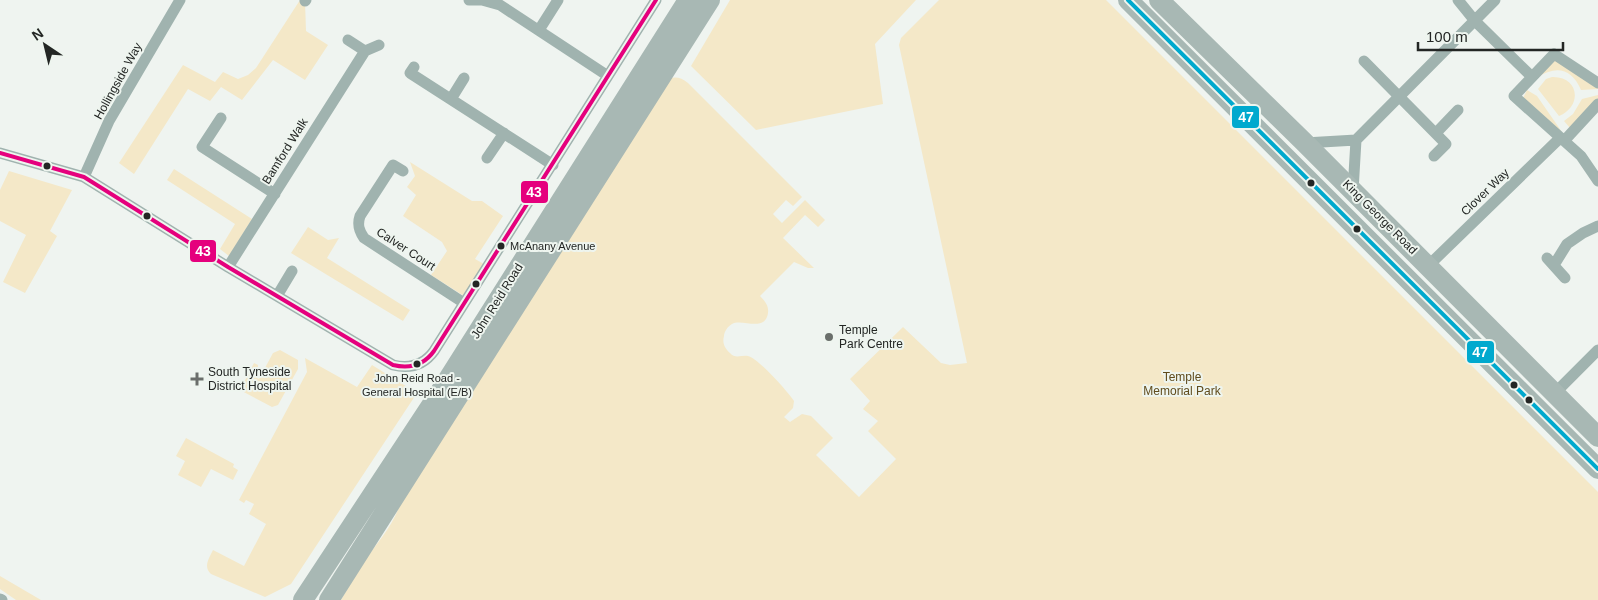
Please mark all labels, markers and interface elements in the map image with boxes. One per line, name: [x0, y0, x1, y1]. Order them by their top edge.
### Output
north arrow: [20, 20, 70, 70]
scale bar: [1418, 20, 1563, 52]
text: N: [29, 25, 46, 44]
text: 100 m: [1426, 28, 1468, 45]
street label: Hollingside Way: [91, 40, 145, 122]
line badge: 47: [1231, 105, 1260, 129]
text: 47: [1238, 109, 1254, 125]
street label: Bamford Walk: [259, 115, 311, 186]
unlabelled marker: [42, 161, 52, 171]
street label: Clover Way: [1458, 166, 1512, 218]
street label: King George Road: [1340, 177, 1420, 257]
unlabelled marker: [1306, 178, 1316, 188]
line badge: 43: [520, 180, 549, 204]
text: 43: [526, 184, 542, 200]
unlabelled marker: [142, 211, 152, 221]
unlabelled marker: [1352, 224, 1362, 234]
street label: Calver Court: [374, 225, 439, 274]
line badge: 43: [189, 239, 217, 263]
place label: McAnany Avenue: [510, 240, 595, 252]
marker: McAnany Avenue: [496, 241, 506, 251]
text: 43: [195, 243, 211, 259]
street label: John Reid Road: [468, 261, 526, 341]
unlabelled marker: [471, 279, 481, 289]
place label: Temple Park Centre: [839, 323, 903, 351]
marker: Temple Park Centre: [823, 331, 835, 343]
line badge: 47: [1466, 340, 1495, 364]
text: 47: [1472, 344, 1488, 360]
marker: John Reid Road - General Hospital (E/B): [412, 359, 422, 369]
place label: South Tyneside District Hospital: [208, 365, 291, 393]
park label: Temple Memorial Park: [1143, 370, 1222, 398]
marker: South Tyneside District Hospital: [190, 372, 204, 386]
place label: John Reid Road - General Hospital (E/B): [362, 372, 472, 398]
unlabelled marker: [1509, 380, 1519, 390]
unlabelled marker: [1524, 395, 1534, 405]

